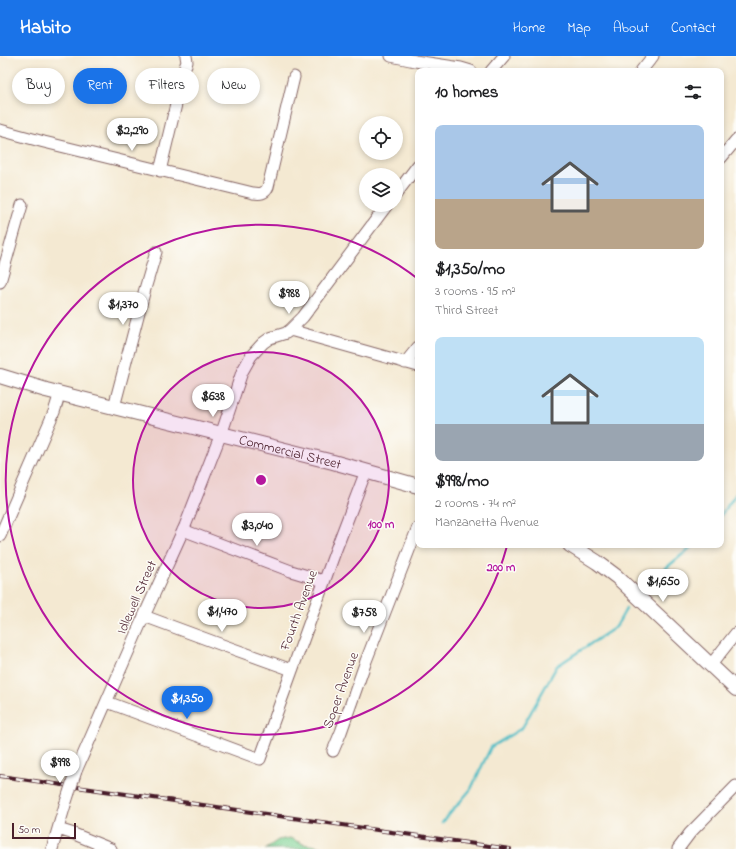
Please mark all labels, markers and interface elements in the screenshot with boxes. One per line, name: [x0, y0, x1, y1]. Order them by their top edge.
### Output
text: Habito: [20, 15, 71, 42]
text: Home: [513, 18, 545, 39]
text: Map: [567, 18, 591, 39]
text: About: [613, 18, 649, 39]
text: Contact: [671, 18, 716, 39]
chip: Buy: [12, 68, 65, 104]
chip: Rent: [73, 68, 127, 104]
chip: Filters: [135, 68, 199, 104]
chip: New: [207, 68, 260, 104]
text: 10 homes: [435, 80, 498, 105]
icon: filters: [682, 81, 704, 103]
map controls: [359, 116, 403, 212]
button: locate: [359, 116, 403, 160]
pin: $2,290: [99, 118, 165, 152]
text: $2,290: [116, 121, 148, 140]
icon: home: [534, 151, 606, 223]
button: layers: [359, 168, 403, 212]
text: $1,350/mo: [435, 257, 505, 282]
pin: $988: [265, 281, 313, 315]
text: 3 rooms · 95 m²: [435, 282, 516, 301]
text: $988: [278, 284, 300, 303]
pin: $1,370: [90, 292, 156, 326]
text: $1,370: [108, 295, 138, 314]
text: Third Street: [435, 301, 498, 320]
icon: home: [534, 363, 606, 435]
pin: $638: [189, 384, 237, 418]
text: $638: [201, 387, 225, 406]
street label: Commercial Street: [237, 430, 344, 476]
text: $998/mo: [435, 469, 489, 494]
centre of rings: [254, 473, 268, 487]
text: 2 rooms · 74 m²: [435, 494, 516, 513]
pin: $3,040: [224, 513, 290, 547]
text: Manzanetta Avenue: [435, 513, 539, 532]
text: $3,040: [241, 516, 273, 535]
text: 100 m: [368, 516, 395, 534]
street label: Idlewell Street: [112, 557, 163, 638]
text: 200 m: [486, 559, 516, 577]
street label: Fourth Avenue: [275, 567, 324, 655]
pin: $1,650: [630, 569, 696, 603]
text: $1,650: [646, 572, 680, 591]
pin: $1,470: [189, 599, 255, 633]
pin: $758: [340, 600, 388, 634]
text: $1,470: [207, 602, 237, 621]
text: $758: [351, 603, 377, 622]
street label: Soper Avenue: [318, 649, 365, 732]
pin: $1,350: [154, 686, 220, 720]
text: $1,350: [171, 689, 203, 708]
pin: $998: [36, 750, 84, 784]
text: $998: [50, 753, 70, 772]
scale bar: [12, 821, 76, 840]
text: 50 m: [18, 822, 40, 838]

